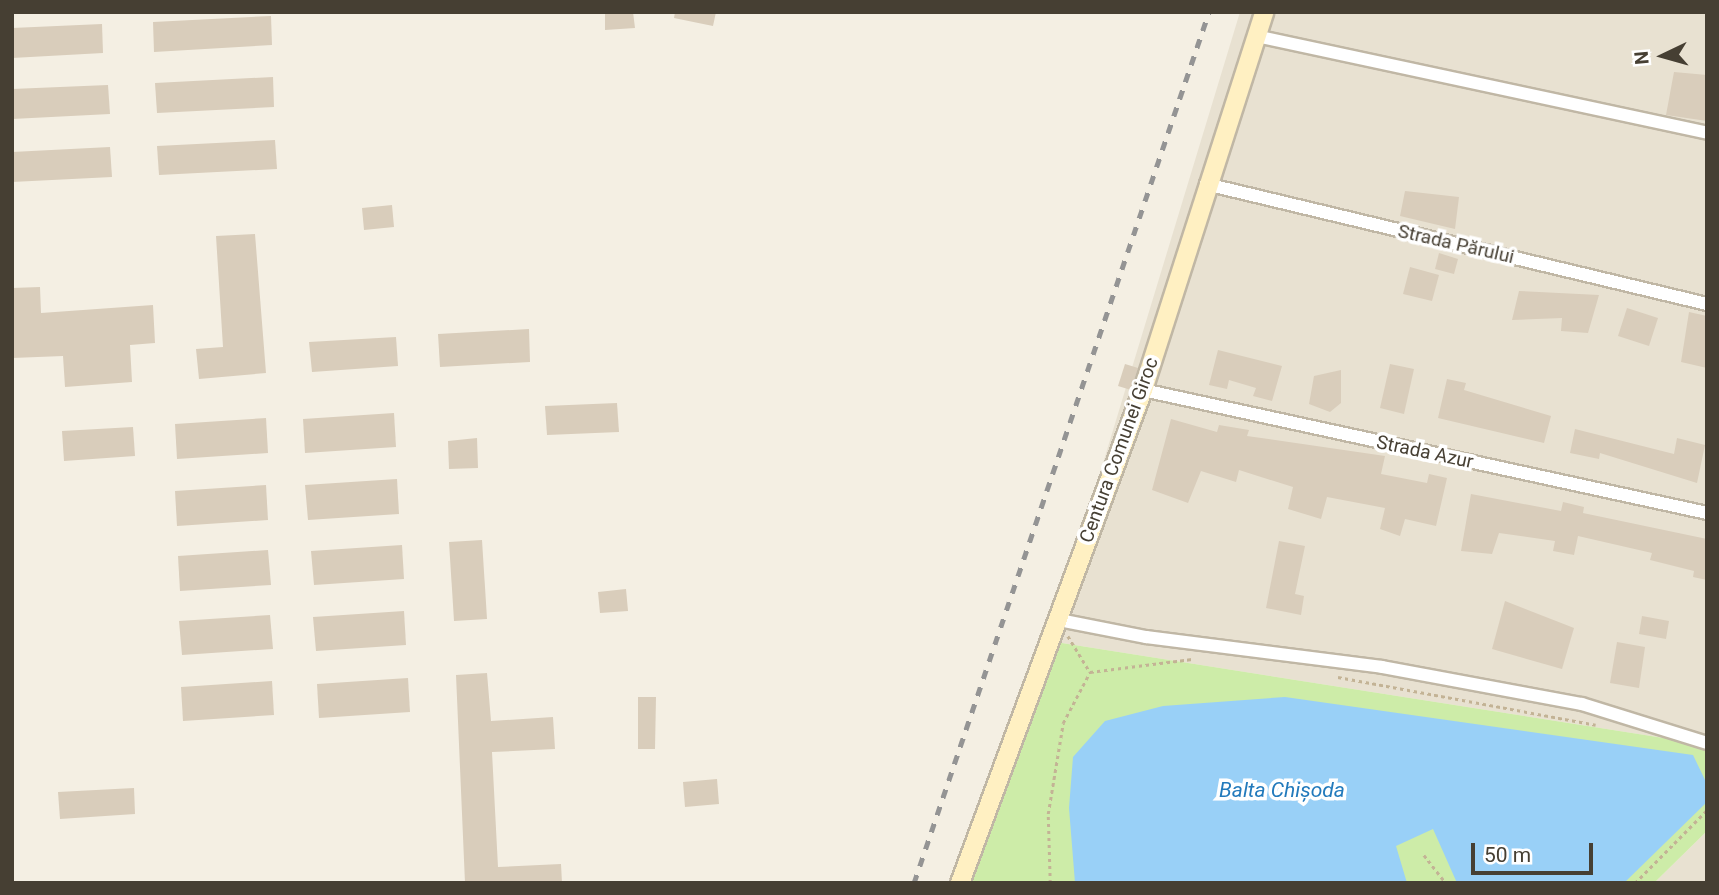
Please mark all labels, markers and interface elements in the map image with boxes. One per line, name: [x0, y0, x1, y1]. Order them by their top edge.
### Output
north arrow: [1628, 21, 1698, 91]
text: N: [1630, 50, 1654, 66]
street label: Strada Părului: [1396, 220, 1516, 268]
street label: Centura Comunei Giroc: [1075, 354, 1163, 546]
street label: Strada Azur: [1374, 431, 1476, 473]
water label: Balta Chișoda: [1219, 777, 1345, 803]
scale bar: [1474, 828, 1596, 872]
text: 50 m: [1484, 843, 1531, 867]

